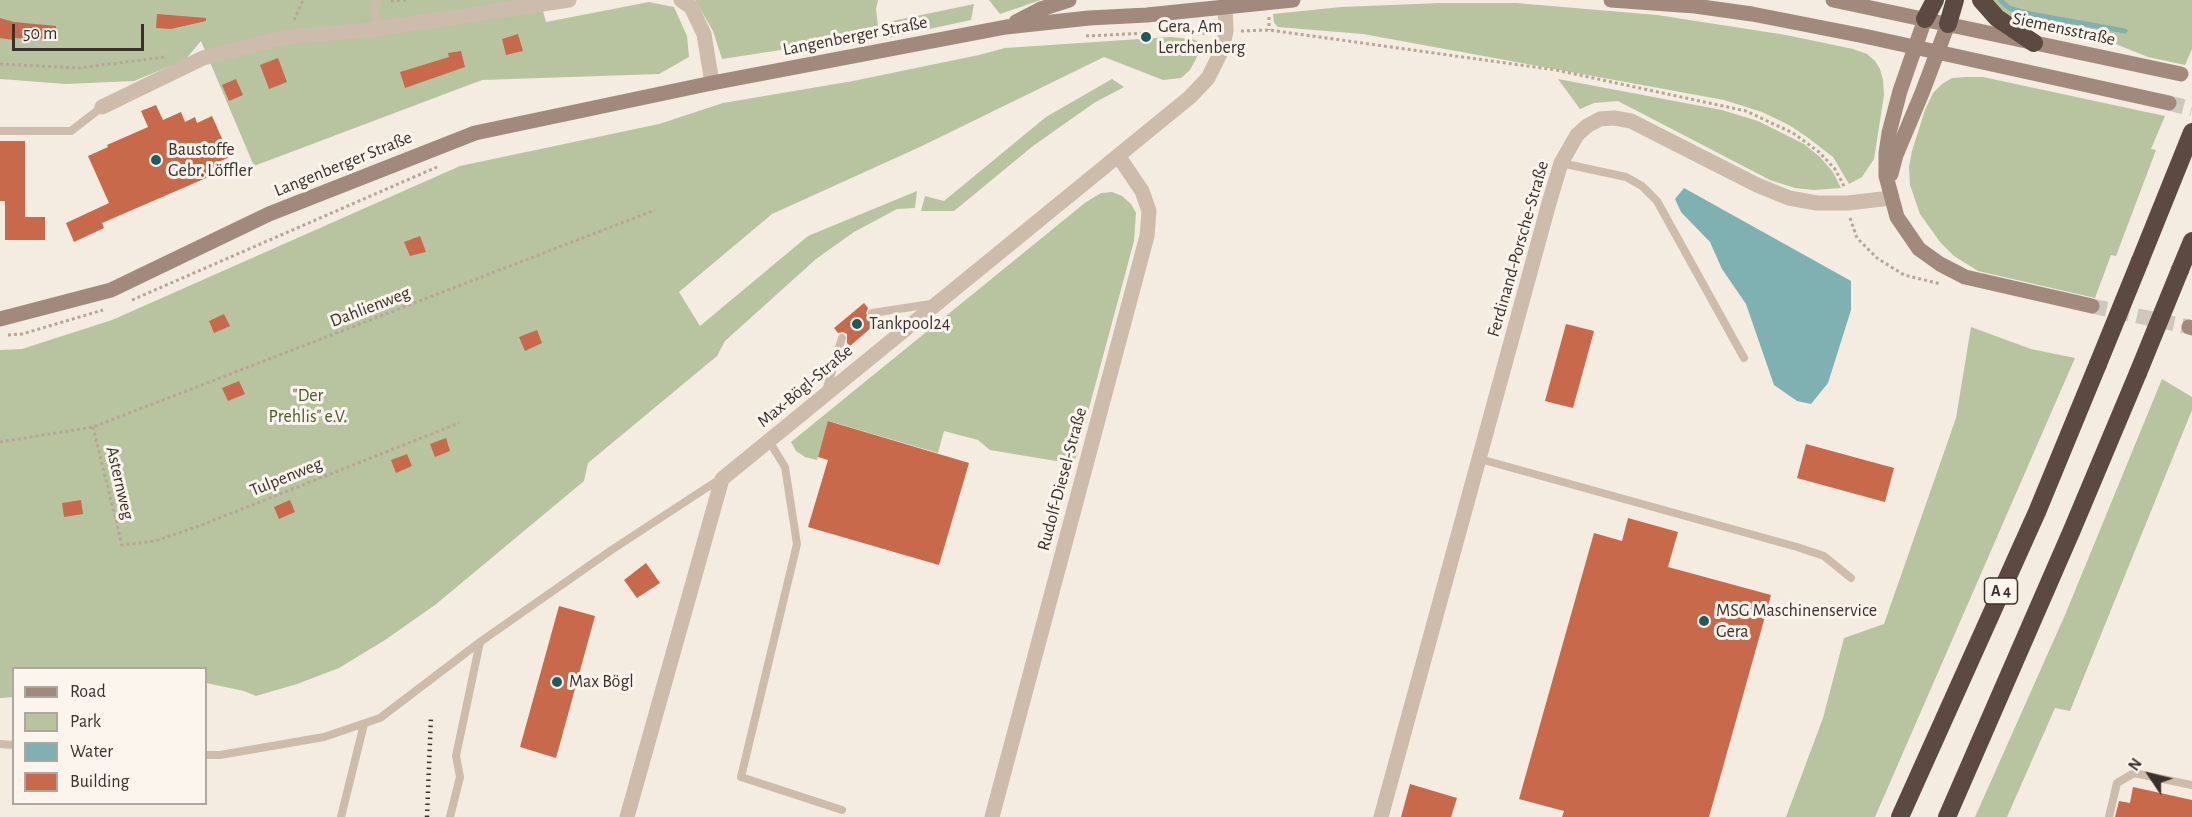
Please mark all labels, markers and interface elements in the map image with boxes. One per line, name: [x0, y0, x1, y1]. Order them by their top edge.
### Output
street label: Siemensstraße: [2011, 8, 2117, 50]
street label: Langenberger Straße: [781, 11, 929, 61]
scale bar: [15, 12, 147, 50]
place label: Gera, Am Lerchenberg: [1158, 16, 1245, 58]
text: 50 m: [23, 25, 57, 43]
marker: Gera, Am Lerchenberg: [1139, 30, 1153, 44]
street label: Langenberger Straße: [271, 126, 415, 202]
place label: Baustoffe Gebr. Löffler: [168, 139, 253, 182]
marker: Baustoffe Gebr. Löffler: [149, 153, 163, 167]
street label: Ferdinand-Porsche-Straße: [1482, 158, 1554, 340]
street label: Dahlienweg: [327, 282, 413, 332]
place label: Tankpool24: [869, 313, 950, 335]
marker: Tankpool24: [850, 317, 864, 331]
street label: Max-Bögl-Straße: [753, 340, 857, 432]
park label: "Der Prehlis" e.V.: [269, 385, 347, 428]
street label: Rudolf-Diesel-Straße: [1032, 405, 1092, 553]
street label: Asternweg: [101, 444, 139, 522]
street label: Tulpenweg: [247, 453, 325, 501]
road number: A 4: [1984, 578, 2018, 604]
place label: MSG Maschinenservice Gera: [1716, 600, 1877, 642]
marker: MSG Maschinenservice Gera: [1697, 614, 1711, 628]
legend: [12, 667, 207, 805]
place label: Max Bögl: [569, 671, 634, 693]
marker: Max Bögl: [550, 675, 564, 689]
text: Road: [70, 683, 106, 701]
text: Park: [70, 713, 101, 731]
text: Water: [70, 743, 113, 761]
north arrow: [2120, 745, 2180, 805]
text: N: [2126, 756, 2145, 774]
text: Building: [70, 773, 129, 791]

